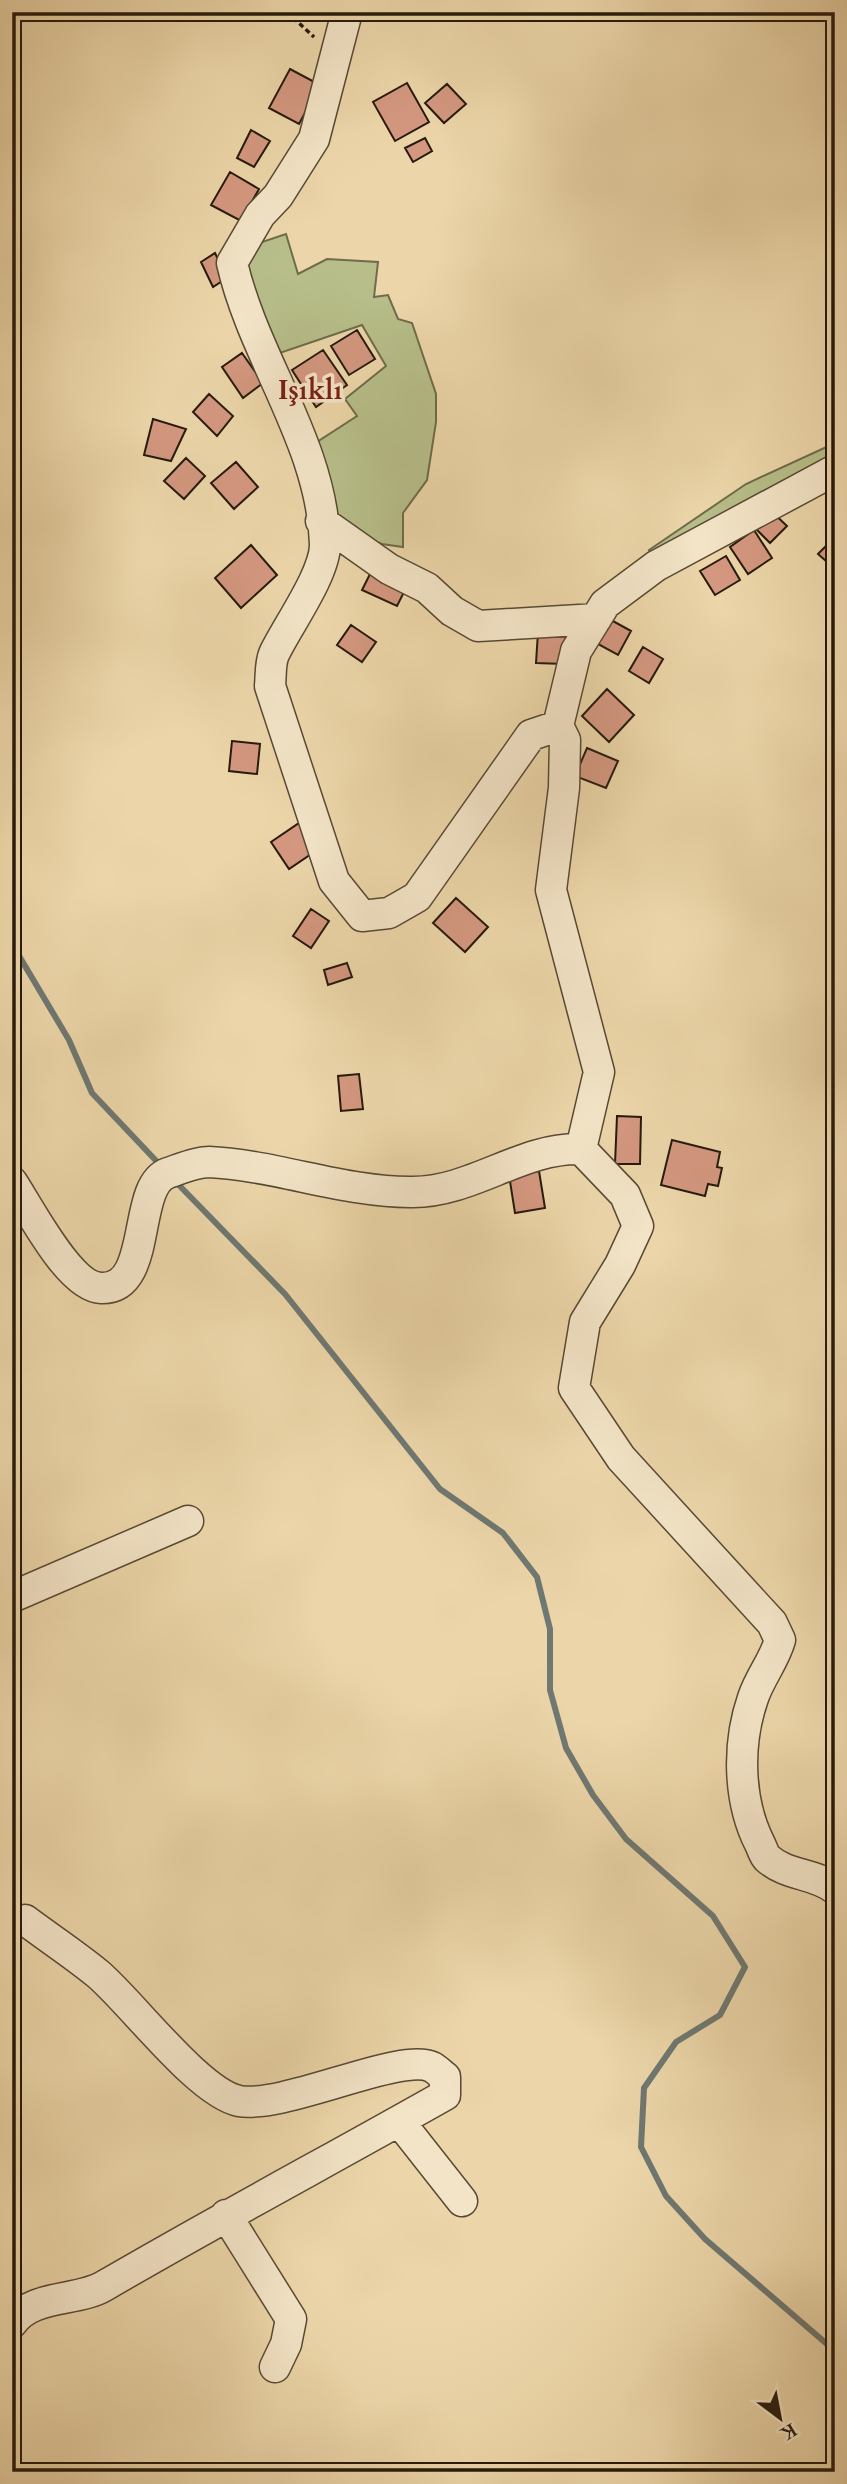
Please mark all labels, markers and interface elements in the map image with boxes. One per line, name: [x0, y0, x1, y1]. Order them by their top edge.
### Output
district label: Işıklı: [278, 371, 342, 409]
north arrow: [746, 2382, 816, 2452]
text: K: [775, 2416, 802, 2447]

